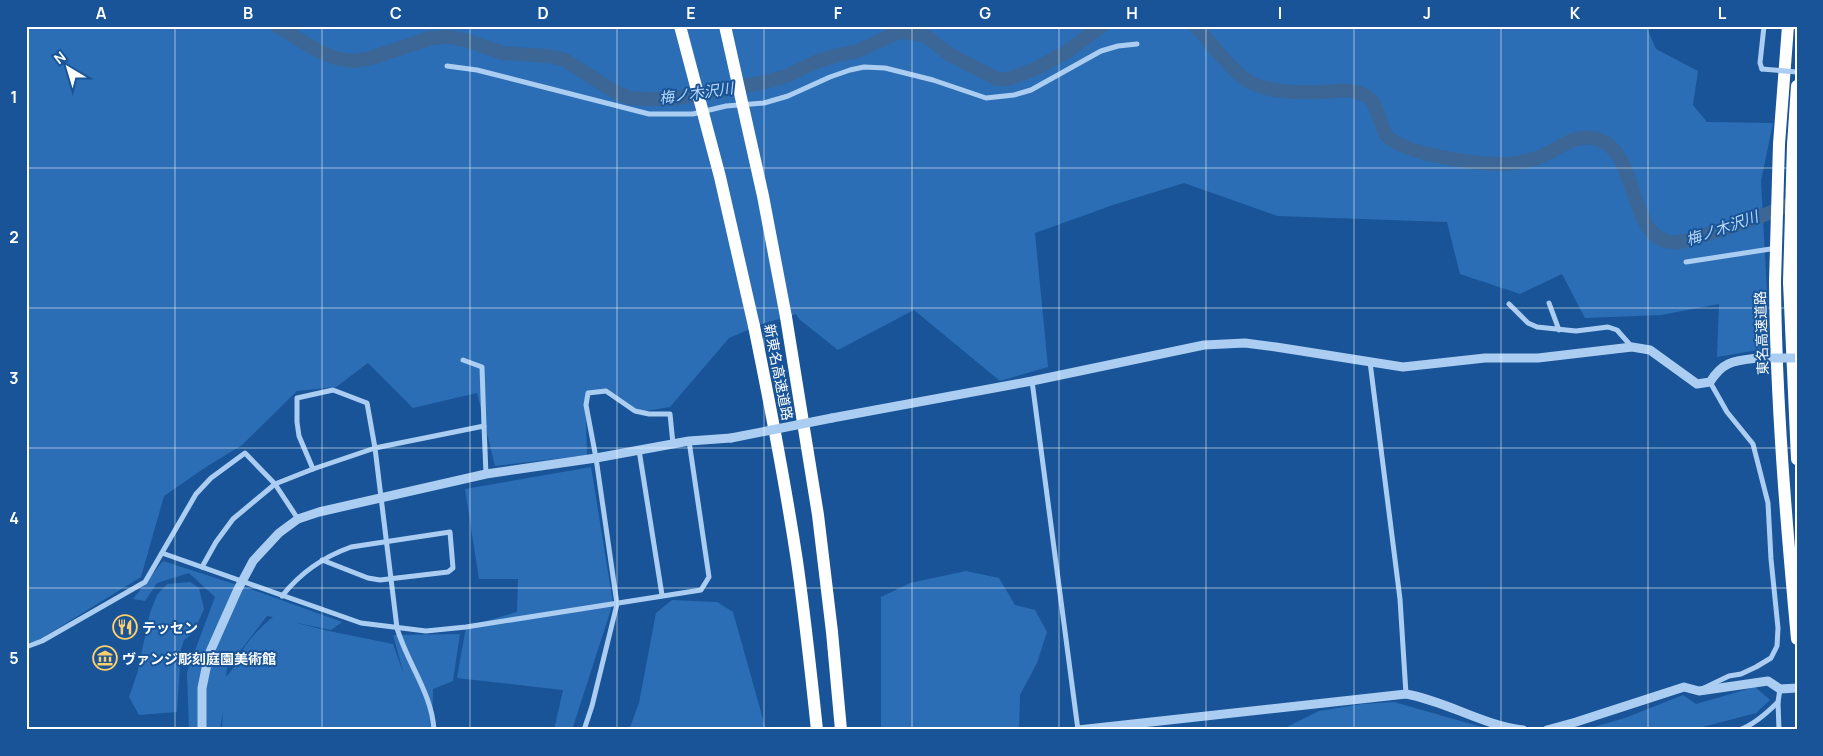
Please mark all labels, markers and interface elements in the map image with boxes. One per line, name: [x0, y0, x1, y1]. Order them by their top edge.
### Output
text: A: [96, 2, 107, 24]
text: B: [243, 2, 253, 24]
text: C: [390, 2, 402, 24]
text: D: [537, 2, 549, 24]
text: E: [686, 2, 696, 24]
text: F: [834, 2, 843, 24]
text: G: [979, 2, 991, 24]
text: H: [1126, 2, 1138, 24]
text: I: [1278, 2, 1282, 24]
text: J: [1423, 2, 1431, 24]
text: K: [1570, 2, 1581, 24]
text: L: [1718, 2, 1727, 24]
north arrow: [42, 42, 92, 92]
text: N: [50, 47, 70, 68]
water label: 梅ノ木沢川: [657, 77, 737, 109]
text: 1: [10, 86, 18, 108]
water label: 梅ノ木沢川: [1683, 205, 1763, 250]
text: 2: [9, 226, 19, 248]
street label: 東名高速道路: [1750, 291, 1772, 375]
street label: 新東名高速道路: [760, 322, 798, 422]
text: 3: [9, 367, 19, 389]
text: 4: [9, 507, 19, 529]
restaurant icon: テッセン: [112, 614, 138, 640]
place label: テッセン: [142, 618, 198, 637]
museum icon: ヴァンジ彫刻庭園美術館: [92, 645, 118, 671]
text: 5: [9, 647, 19, 669]
place label: ヴァンジ彫刻庭園美術館: [122, 649, 276, 668]

